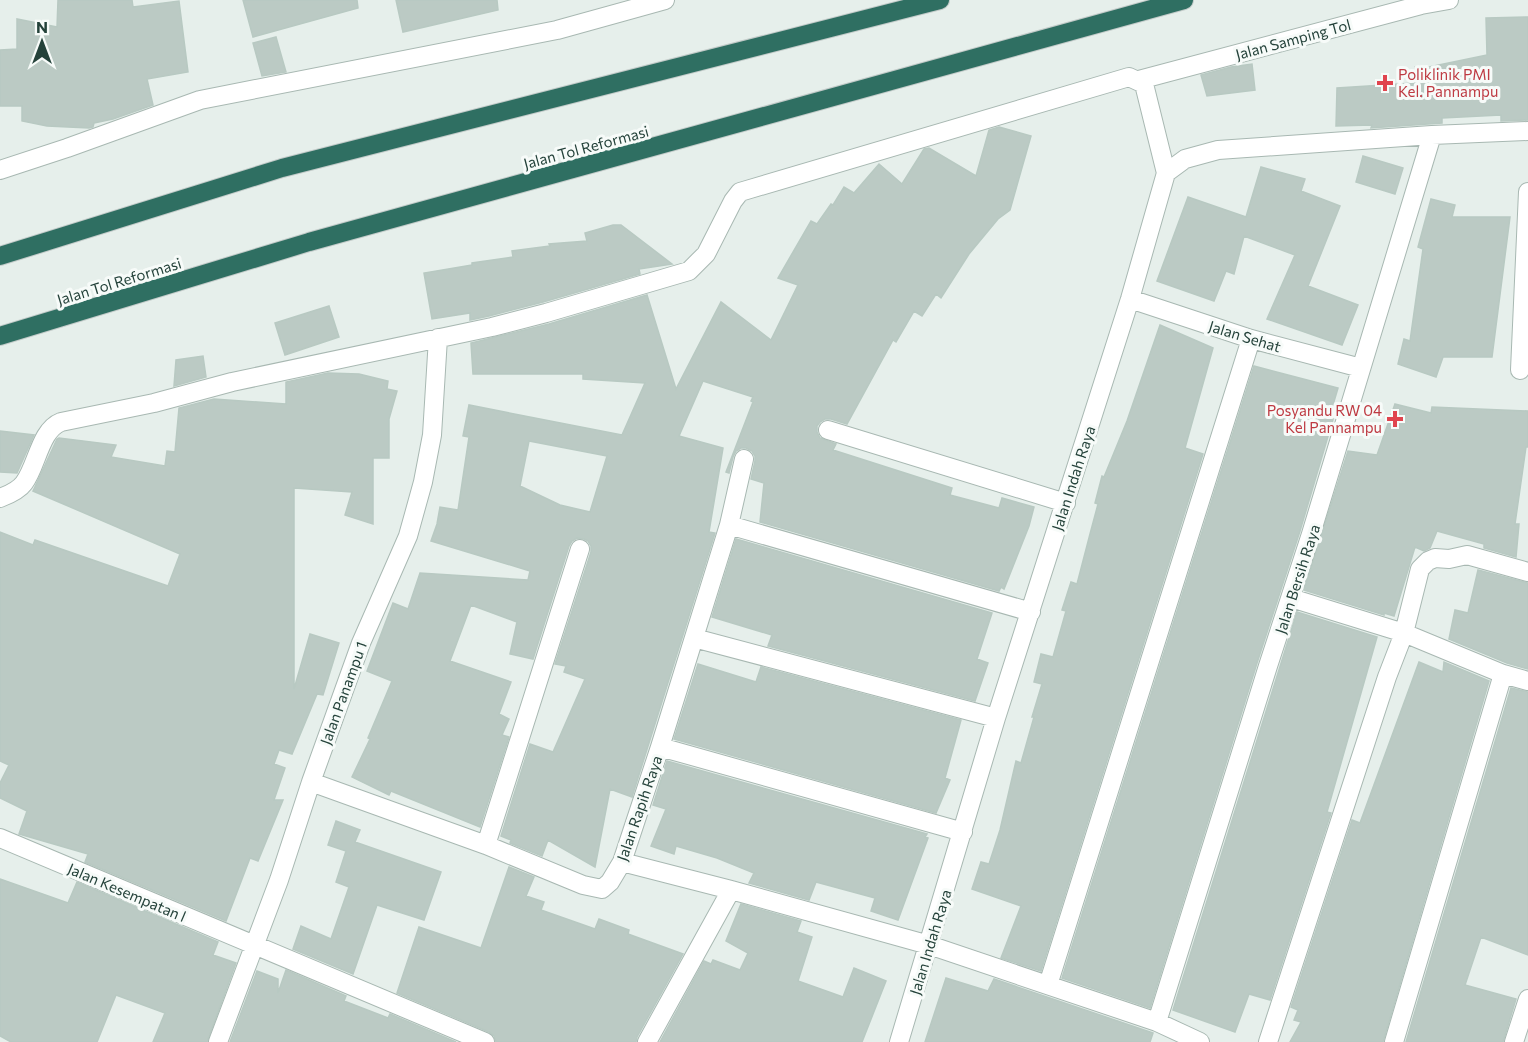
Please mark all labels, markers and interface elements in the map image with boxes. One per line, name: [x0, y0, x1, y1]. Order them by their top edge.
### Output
north arrow: [12, 12, 72, 72]
street label: Jalan Samping Tol: [1233, 15, 1353, 63]
text: N: [36, 17, 48, 36]
place label: Poliklinik PMI Kel. Pannampu: [1398, 65, 1498, 100]
marker: Poliklinik PMI Kel. Pannampu: [1376, 74, 1394, 92]
street label: Jalan Tol Reformasi: [521, 122, 651, 172]
street label: Jalan Tol Reformasi: [55, 254, 183, 308]
street label: Jalan Sehat: [1207, 316, 1283, 356]
place label: Posyandu RW 04 Kel Pannampu: [1267, 401, 1382, 436]
marker: Posyandu RW 04 Kel Pannampu: [1386, 410, 1404, 428]
street label: Jalan Indah Raya: [1048, 423, 1098, 533]
street label: Jalan Bersih Raya: [1271, 522, 1323, 636]
street label: Jalan Panampu 1: [316, 639, 370, 747]
street label: Jalan Rapih Raya: [612, 753, 666, 863]
street label: Jalan Kesempatan l: [65, 859, 189, 925]
street label: Jalan Indah Raya: [905, 887, 955, 997]

